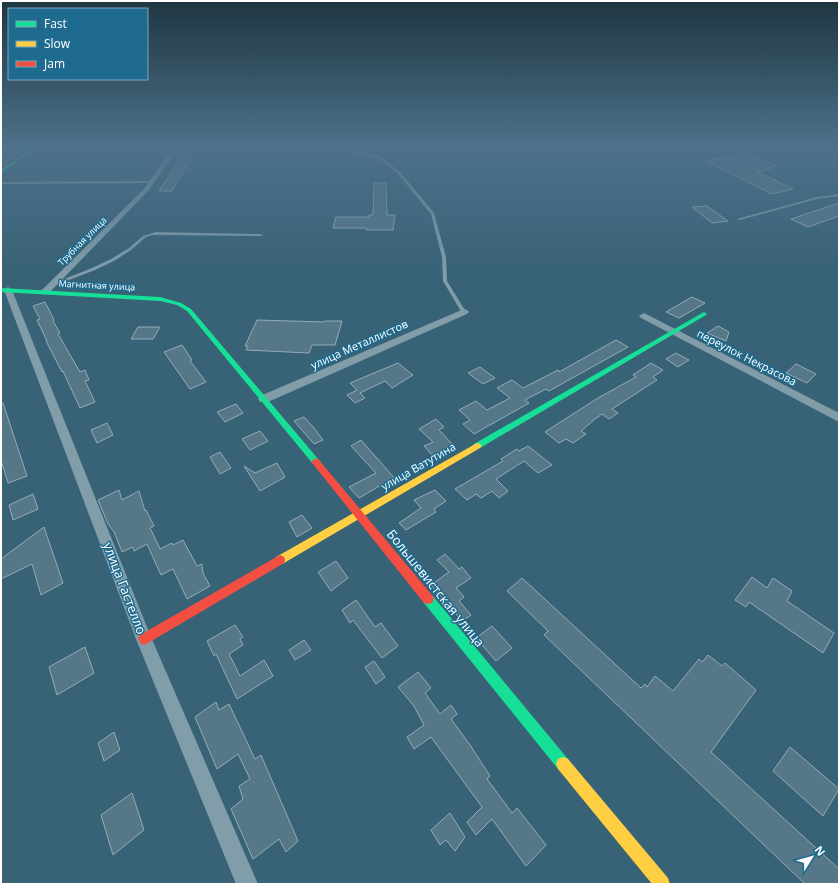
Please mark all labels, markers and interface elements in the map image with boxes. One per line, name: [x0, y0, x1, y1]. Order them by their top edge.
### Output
legend: [8, 8, 148, 80]
text: Fast: [44, 15, 67, 32]
text: Slow: [44, 35, 71, 52]
text: Jam: [43, 55, 65, 72]
street label: Трубная улица: [55, 214, 109, 268]
street label: Магнитная улица: [58, 277, 136, 293]
street label: улица Металлистов: [308, 316, 410, 372]
street label: переулок Некрасова: [695, 325, 799, 389]
street label: улица Ватутина: [378, 439, 458, 493]
street label: Большевистская улица: [383, 526, 489, 650]
street label: улица Гастелло: [99, 539, 151, 637]
north arrow: [792, 837, 832, 877]
text: N: [812, 843, 829, 859]

